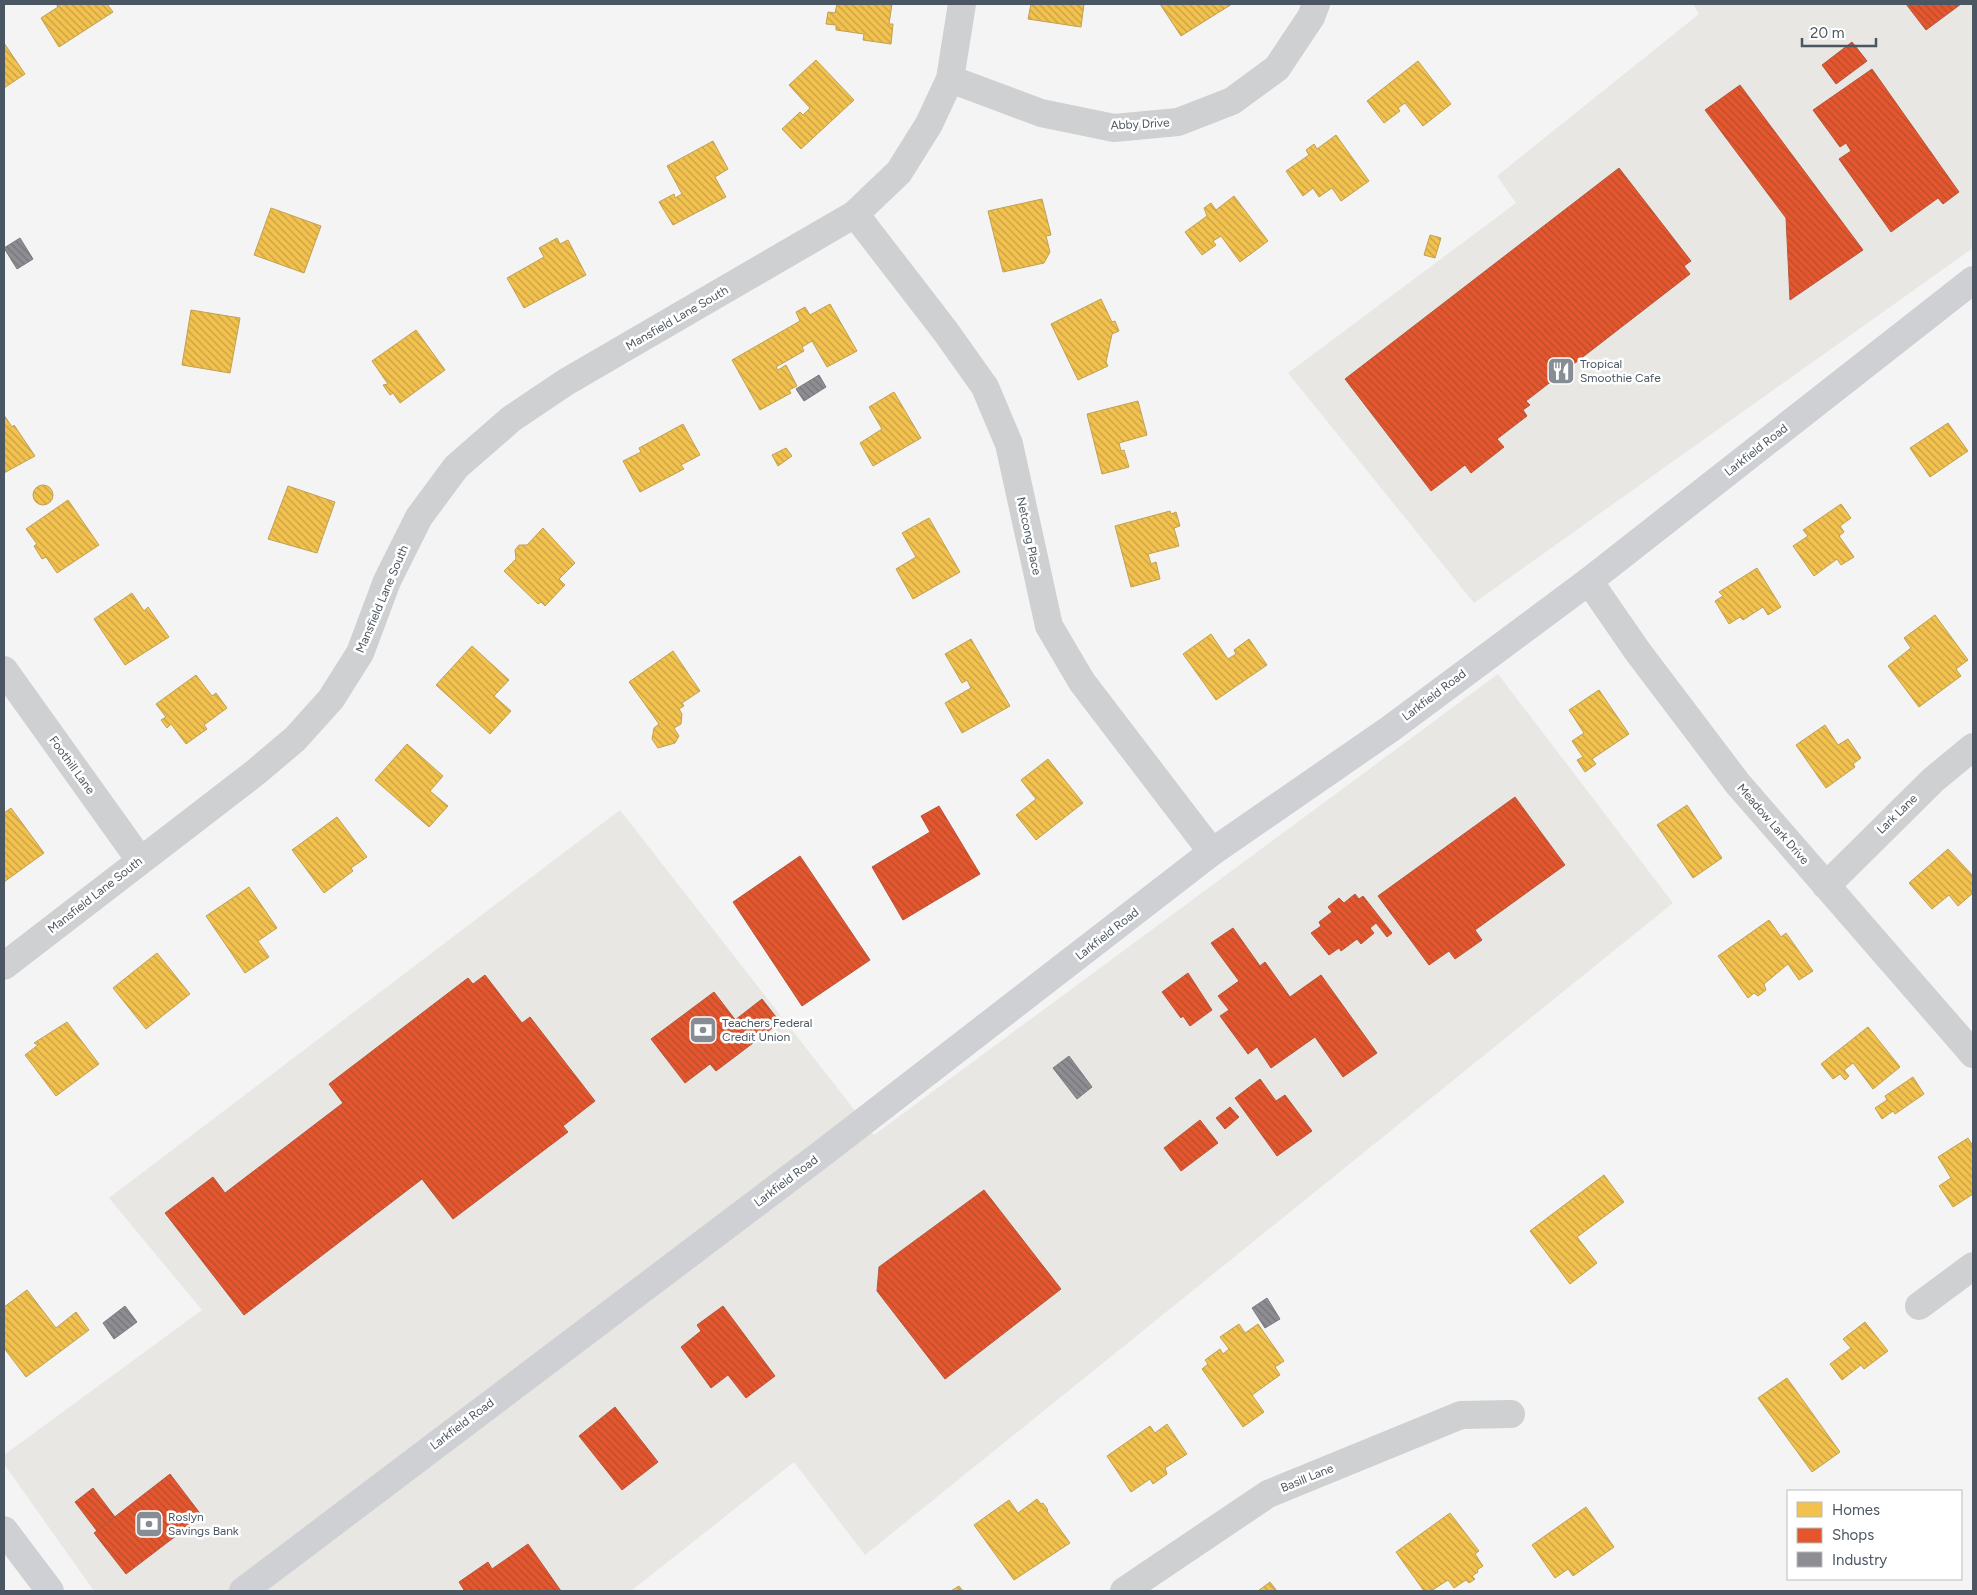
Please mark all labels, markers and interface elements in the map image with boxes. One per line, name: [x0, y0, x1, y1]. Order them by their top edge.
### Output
scale bar: [1802, 15, 1876, 47]
text: 20 m: [1810, 24, 1844, 42]
street label: Abby Drive: [1110, 115, 1170, 133]
street label: Mansfield Lane South: [623, 283, 731, 353]
restaurant icon: Tropical Smoothie Cafe: [1546, 356, 1576, 386]
place label: Tropical Smoothie Cafe: [1580, 357, 1661, 385]
street label: Larkfield Road: [1722, 421, 1790, 479]
street label: Netcong Place: [1014, 496, 1044, 577]
street label: Mansfield Lane South: [353, 543, 411, 655]
street label: Larkfield Road: [1399, 666, 1469, 724]
street label: Foothill Lane: [46, 733, 98, 797]
street label: Meadow Lark Drive: [1734, 781, 1812, 867]
street label: Lark Lane: [1874, 791, 1920, 837]
street label: Mansfield Lane South: [45, 854, 145, 936]
street label: Larkfield Road: [1073, 905, 1141, 963]
bank icon: Teachers Federal Credit Union: [688, 1015, 718, 1045]
place label: Teachers Federal Credit Union: [722, 1016, 812, 1044]
street label: Larkfield Road: [751, 1152, 821, 1210]
street label: Larkfield Road: [427, 1395, 497, 1453]
street label: Basill Lane: [1279, 1461, 1336, 1495]
legend: [1787, 1490, 1962, 1580]
text: Homes: [1832, 1501, 1880, 1519]
bank icon: Roslyn Savings Bank: [134, 1509, 164, 1539]
place label: Roslyn Savings Bank: [168, 1510, 239, 1538]
text: Shops: [1832, 1526, 1874, 1544]
text: Industry: [1832, 1551, 1887, 1569]

